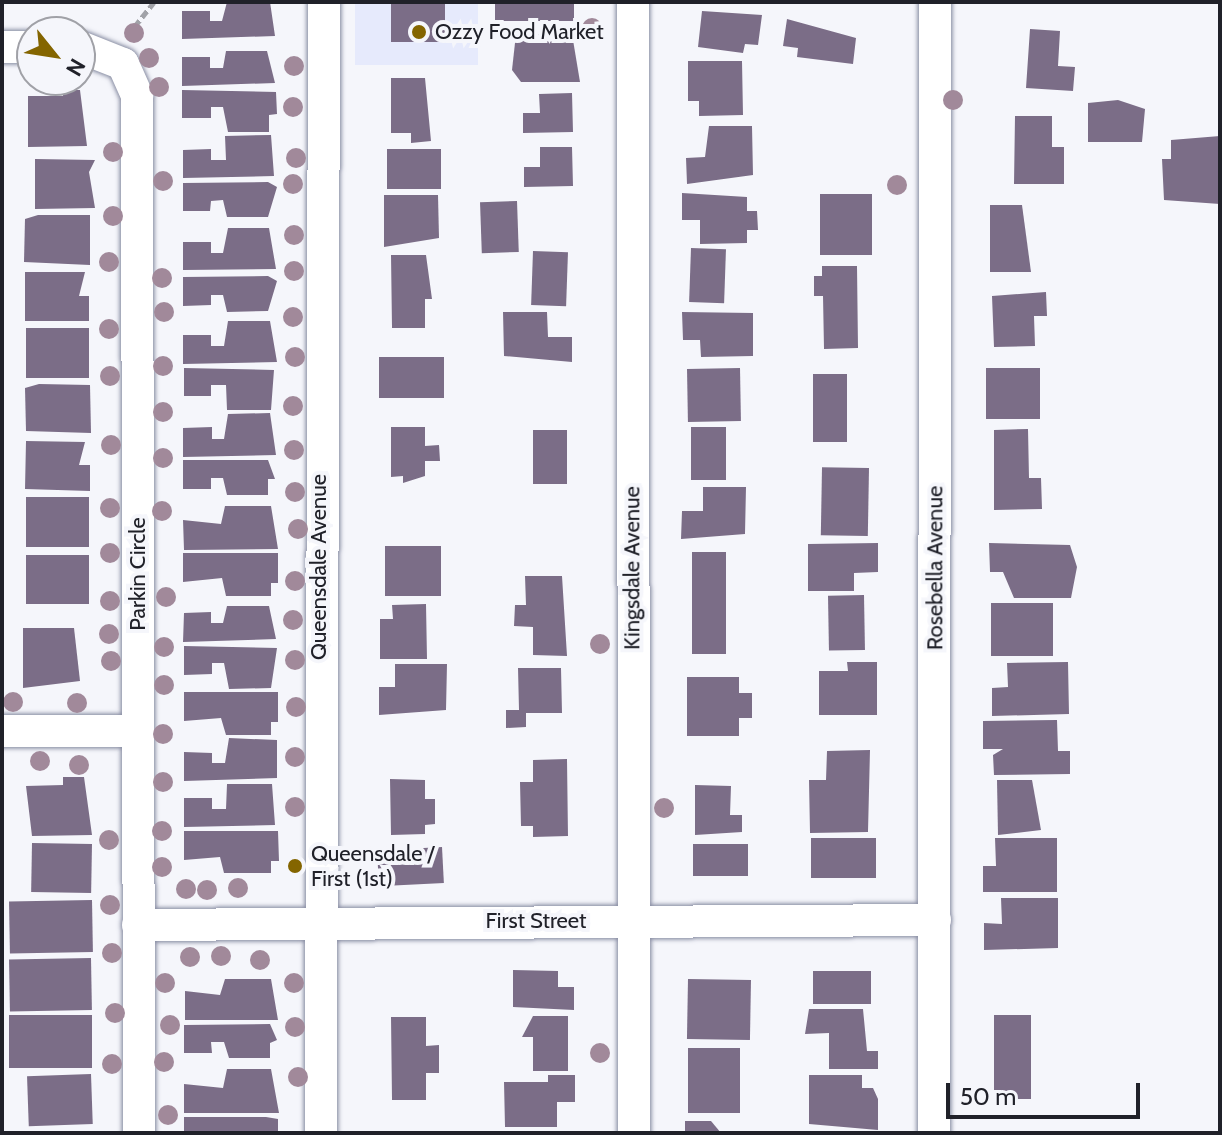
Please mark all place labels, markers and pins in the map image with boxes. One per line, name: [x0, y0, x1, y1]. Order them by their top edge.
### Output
place label: Ozzy Food Market: [435, 19, 604, 45]
marker: Ozzy Food Market: [410, 23, 428, 41]
place label: Queensdale / First (1st): [311, 840, 434, 892]
marker: Queensdale / First (1st): [286, 857, 304, 875]

